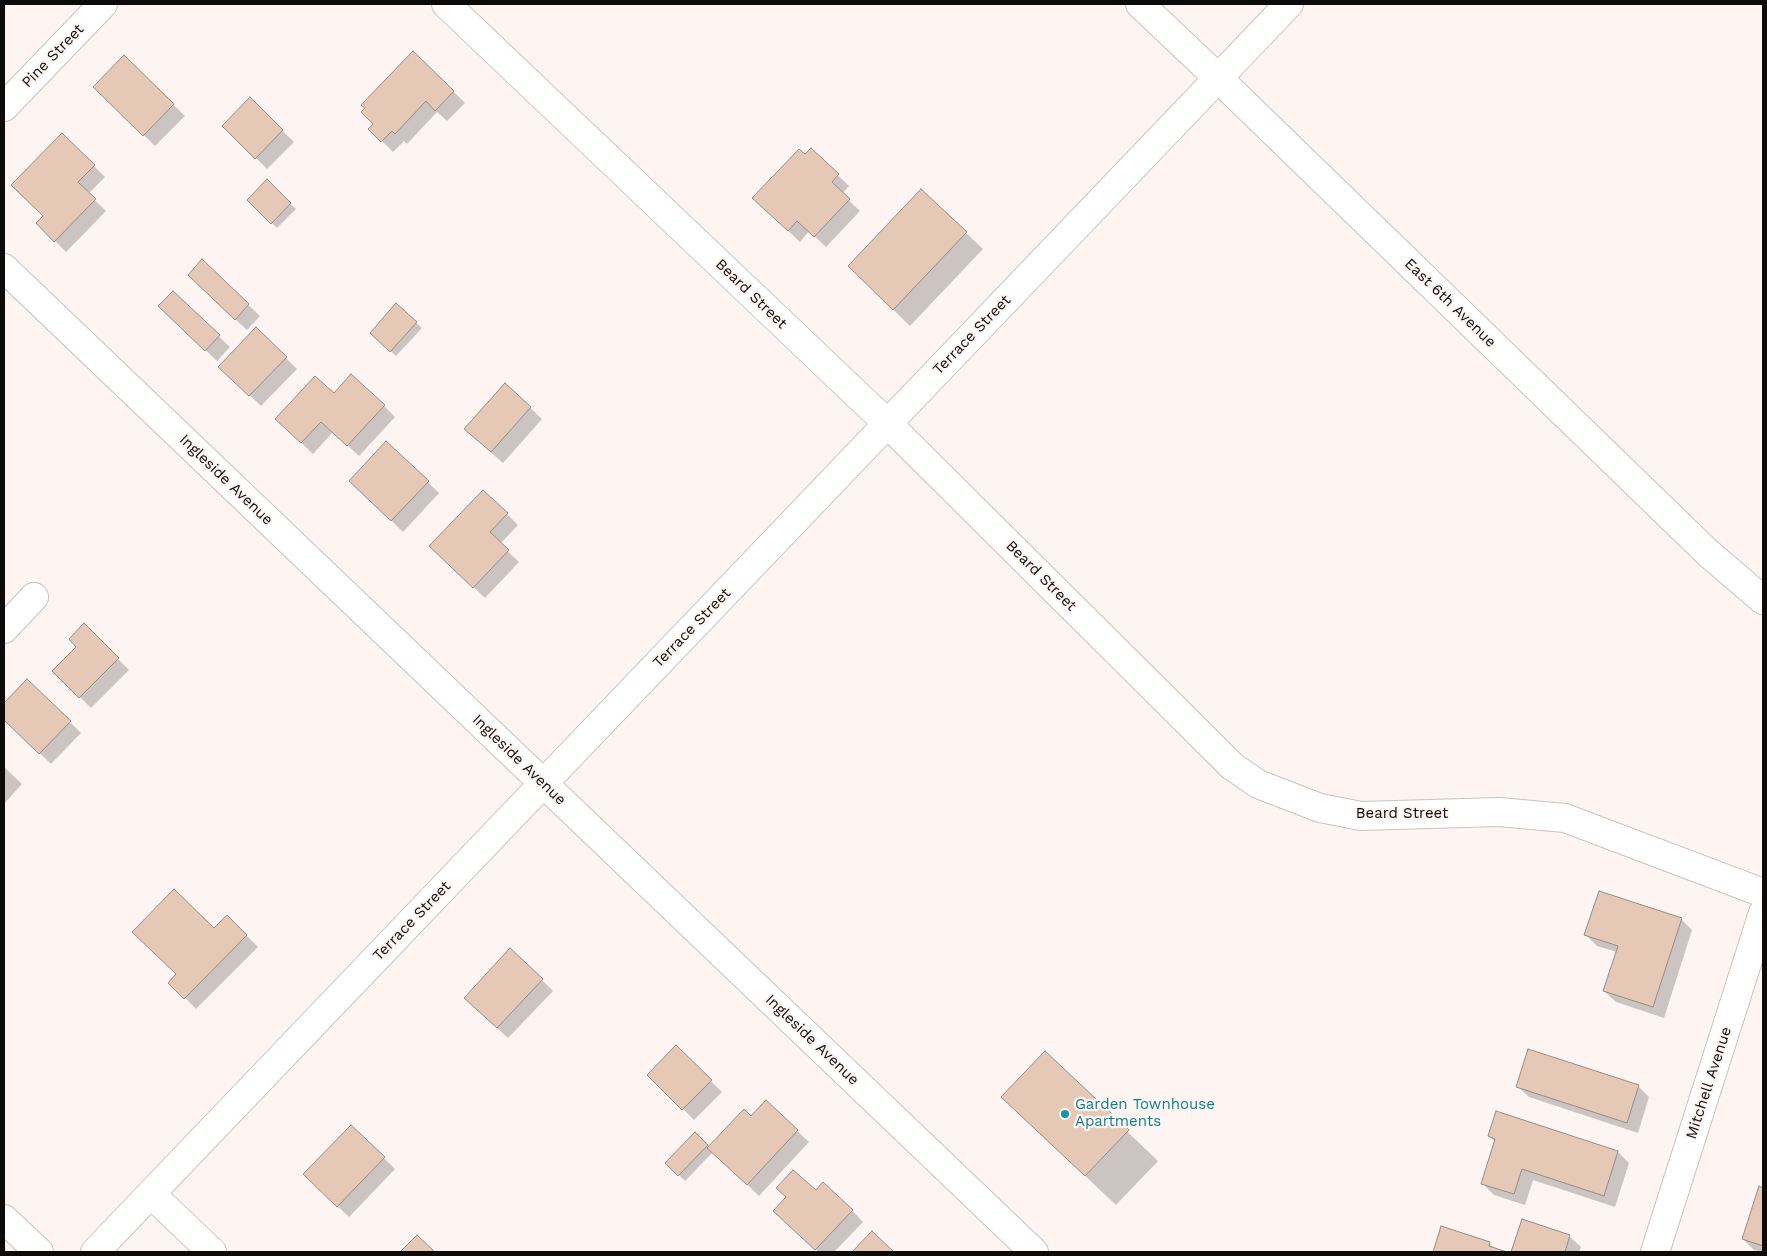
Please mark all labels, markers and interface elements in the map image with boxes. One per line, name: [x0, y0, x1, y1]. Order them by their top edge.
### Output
street label: Pine Street: [18, 20, 88, 92]
street label: Beard Street: [711, 255, 791, 333]
street label: East 6th Avenue: [1401, 255, 1499, 351]
street label: Terrace Street: [929, 291, 1015, 379]
street label: Ingleside Avenue: [176, 431, 276, 529]
street label: Beard Street: [1002, 537, 1080, 615]
street label: Terrace Street: [649, 584, 735, 672]
street label: Ingleside Avenue: [469, 711, 569, 809]
street label: Beard Street: [1356, 805, 1448, 823]
street label: Terrace Street: [369, 877, 455, 965]
street label: Ingleside Avenue: [762, 991, 862, 1089]
street label: Mitchell Avenue: [1682, 1025, 1736, 1141]
place label: Garden Townhouse Apartments: [1075, 1096, 1215, 1131]
marker: Garden Townhouse Apartments: [1059, 1108, 1071, 1120]

